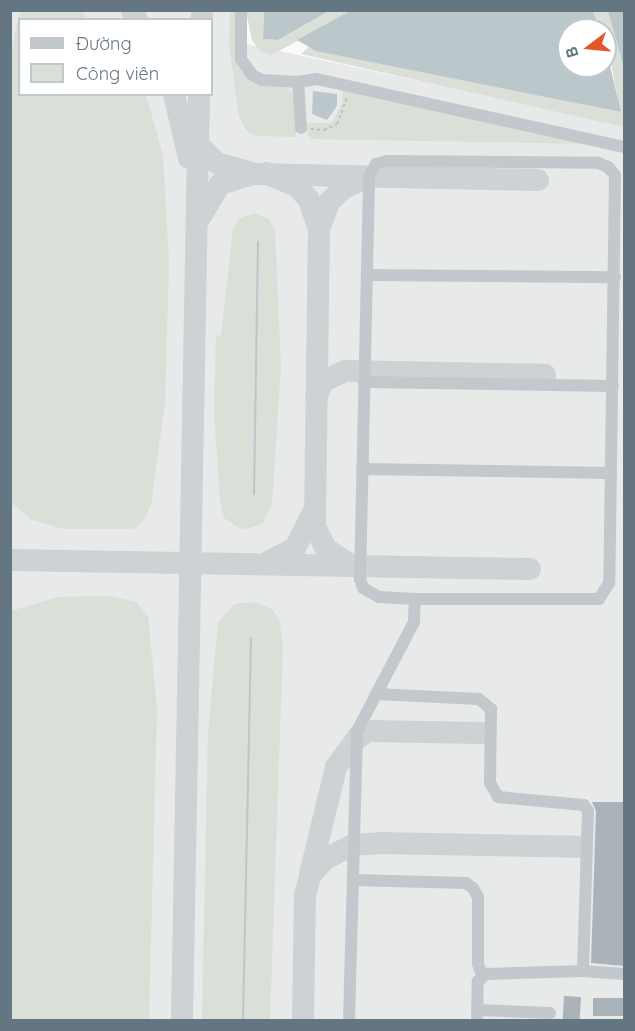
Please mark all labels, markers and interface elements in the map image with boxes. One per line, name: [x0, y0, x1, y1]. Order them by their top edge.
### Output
legend: [18, 18, 213, 96]
north arrow: [557, 18, 617, 78]
text: Đường: [76, 32, 132, 55]
text: B: [561, 45, 583, 60]
text: Công viên: [76, 62, 159, 85]

